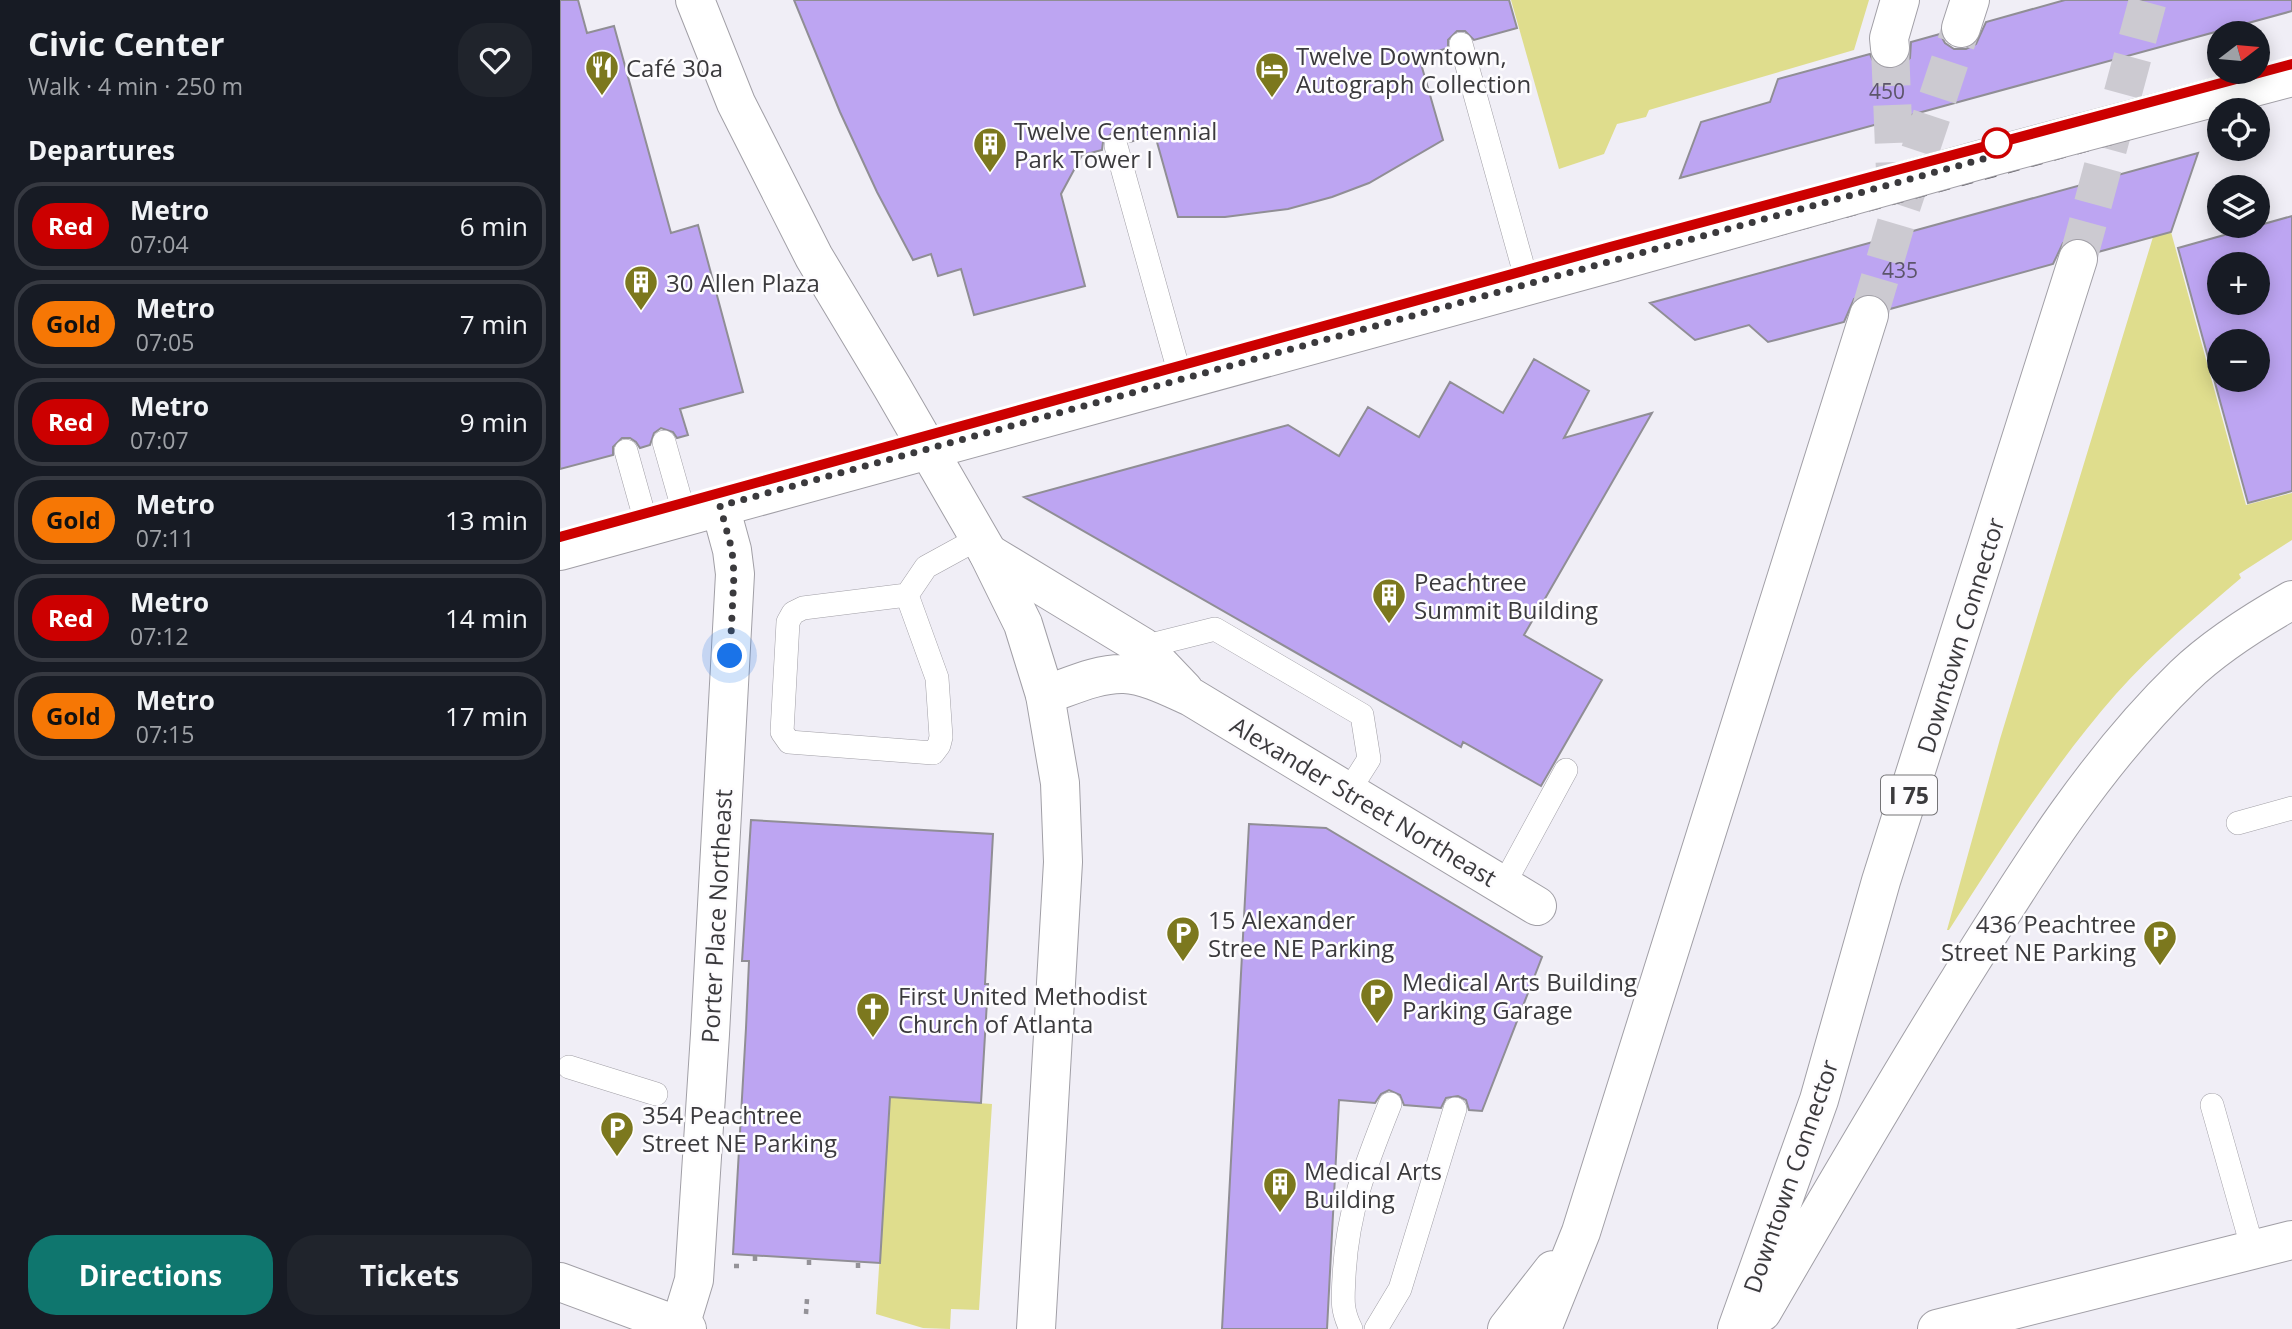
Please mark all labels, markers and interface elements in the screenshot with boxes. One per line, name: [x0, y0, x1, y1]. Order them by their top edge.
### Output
text: Civic Center: [28, 21, 225, 66]
north arrow: [2207, 21, 2270, 84]
map controls: [2207, 21, 2270, 392]
button: heart: [458, 23, 532, 97]
place label: Twelve Downtown, Autograph Collection: [1296, 39, 1531, 100]
restaurant icon: Café 30a: [583, 48, 621, 97]
hotel icon: Twelve Downtown, Autograph Collection: [1253, 50, 1291, 99]
place label: Café 30a: [626, 51, 723, 84]
text: Walk · 4 min · 250 m: [28, 70, 243, 102]
house number: 450: [1869, 77, 1905, 105]
button: locate: [2207, 98, 2270, 161]
place label: Twelve Centennial Park Tower I: [1014, 114, 1217, 175]
building icon: Twelve Centennial Park Tower I: [971, 125, 1009, 174]
unlabelled marker: [1982, 128, 2012, 158]
text: Departures: [28, 132, 175, 168]
button: layers: [2207, 175, 2270, 238]
text: Metro: [130, 192, 209, 228]
text: 6 min: [460, 208, 528, 244]
text: Red: [48, 209, 93, 242]
text: 07:04: [130, 228, 189, 260]
button: +: [2207, 252, 2270, 315]
house number: 435: [1882, 256, 1918, 284]
building icon: 30 Allen Plaza: [622, 263, 660, 312]
place label: 30 Allen Plaza: [666, 266, 820, 299]
text: Metro: [136, 290, 215, 326]
text: 7 min: [460, 306, 528, 342]
text: Gold: [46, 307, 101, 340]
text: 07:05: [136, 326, 194, 358]
button: −: [2207, 329, 2270, 392]
text: Metro: [130, 388, 209, 424]
text: 9 min: [460, 404, 528, 440]
text: Red: [48, 405, 93, 438]
text: 07:07: [130, 424, 189, 456]
text: Metro: [136, 486, 215, 522]
text: 13 min: [445, 502, 528, 538]
text: Gold: [46, 503, 101, 536]
street label: Downtown Connector: [1908, 513, 2012, 757]
text: 07:11: [136, 522, 194, 554]
place label: Peachtree Summit Building: [1414, 565, 1598, 626]
building icon: Peachtree Summit Building: [1370, 576, 1408, 625]
text: Metro: [130, 584, 209, 620]
text: 14 min: [445, 600, 528, 636]
text: Red: [48, 601, 93, 634]
text: 07:12: [130, 620, 189, 652]
your location: [712, 638, 747, 673]
text: Metro: [136, 682, 215, 718]
text: 17 min: [445, 698, 528, 734]
text: Gold: [46, 699, 101, 732]
street label: Alexander Street Northeast: [1225, 708, 1503, 894]
text: 07:15: [136, 718, 194, 750]
road number: I 75: [1881, 776, 1937, 814]
street label: Porter Place Northeast: [693, 788, 739, 1044]
place label: 15 Alexander Stree NE Parking: [1208, 903, 1394, 964]
place label: 436 Peachtree Street NE Parking: [1941, 907, 2136, 968]
parking icon: 15 Alexander Stree NE Parking: [1164, 914, 1202, 963]
parking icon: 436 Peachtree Street NE Parking: [2141, 918, 2179, 967]
place label: Medical Arts Building Parking Garage: [1402, 965, 1637, 1026]
parking icon: Medical Arts Building Parking Garage: [1358, 976, 1396, 1025]
place label: First United Methodist Church of Atlanta: [898, 979, 1147, 1040]
church icon: First United Methodist Church of Atlanta: [854, 990, 892, 1039]
street label: Downtown Connector: [1735, 1055, 1845, 1297]
place label: 354 Peachtree Street NE Parking: [642, 1098, 837, 1159]
parking icon: 354 Peachtree Street NE Parking: [598, 1109, 636, 1158]
place label: Medical Arts Building: [1304, 1154, 1442, 1215]
building icon: Medical Arts Building: [1261, 1165, 1299, 1214]
button: Directions: [28, 1235, 273, 1315]
button: Tickets: [287, 1235, 532, 1315]

